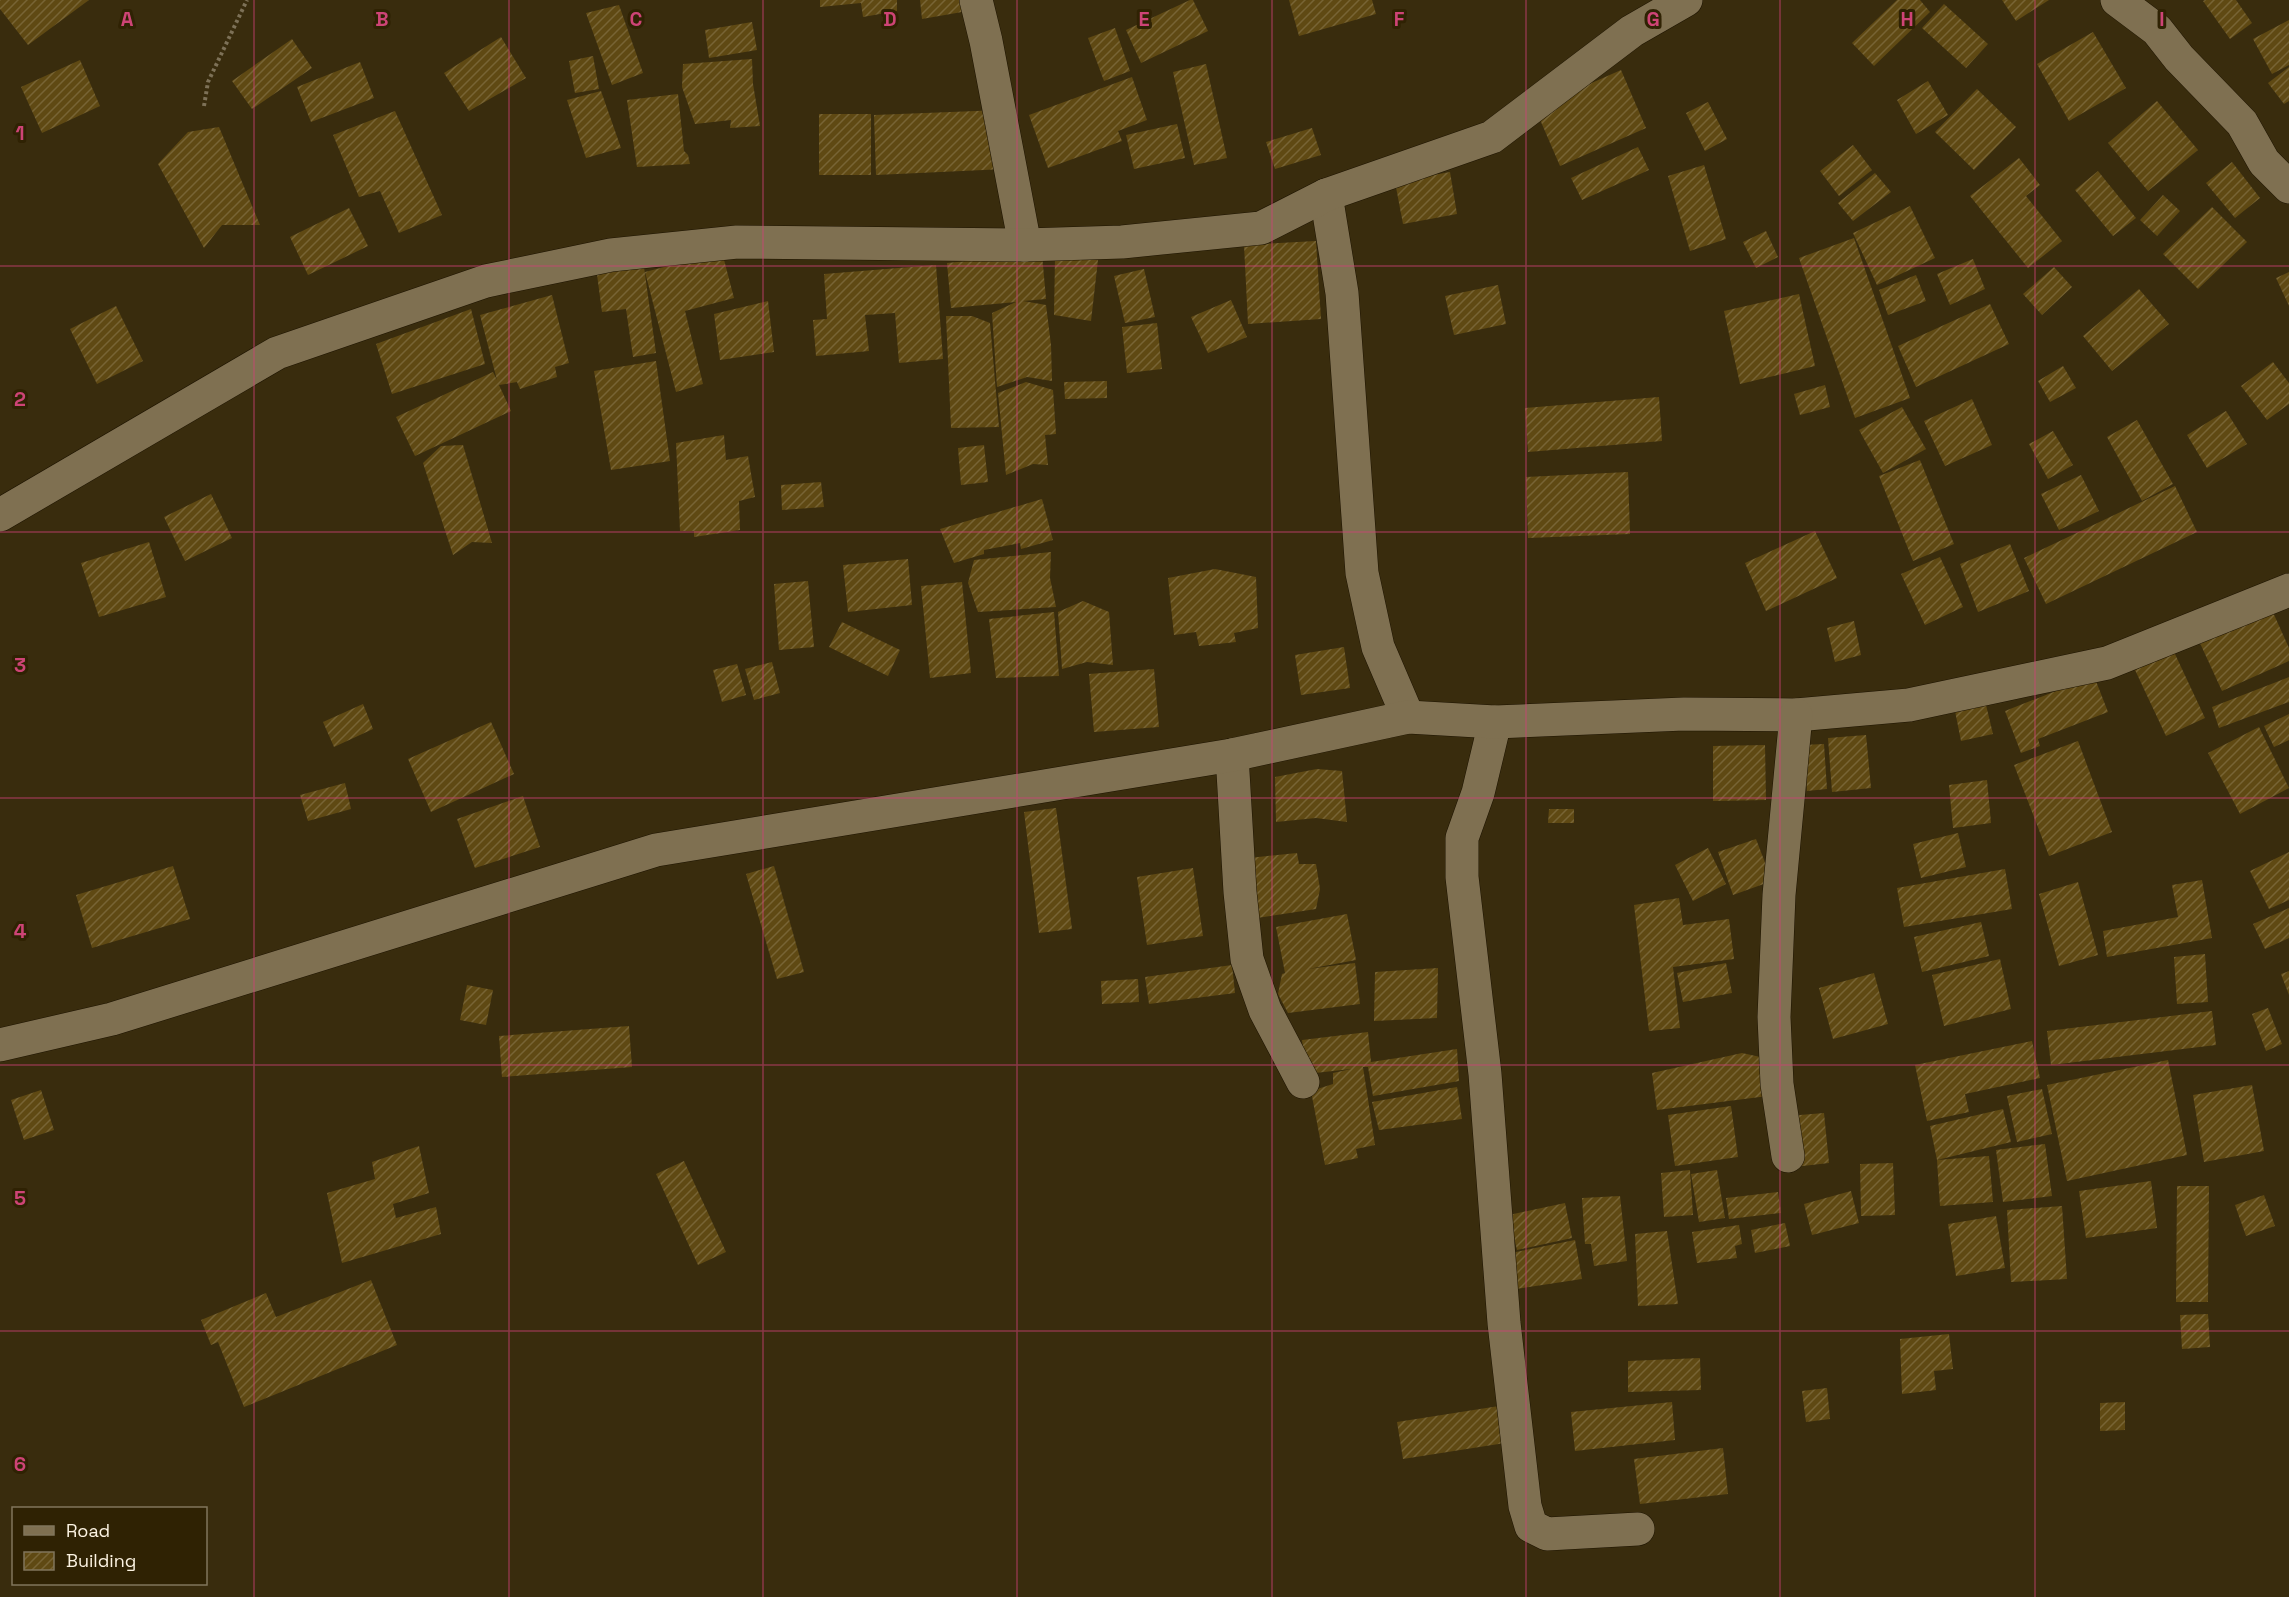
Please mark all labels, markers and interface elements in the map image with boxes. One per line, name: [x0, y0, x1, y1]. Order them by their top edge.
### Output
text: A: [121, 6, 134, 32]
text: B: [375, 6, 389, 32]
text: C: [630, 6, 643, 32]
text: D: [883, 6, 897, 32]
text: E: [1138, 6, 1150, 32]
text: F: [1394, 6, 1405, 32]
text: G: [1646, 6, 1660, 32]
text: H: [1900, 6, 1914, 32]
text: I: [2159, 6, 2165, 32]
text: 1: [15, 120, 25, 146]
text: 2: [14, 386, 26, 412]
text: 3: [14, 652, 26, 678]
text: 4: [14, 918, 27, 944]
text: 5: [14, 1185, 26, 1211]
text: 6: [14, 1451, 26, 1477]
legend: [12, 1507, 207, 1585]
text: Road: [66, 1519, 110, 1542]
text: Building: [66, 1549, 136, 1572]

